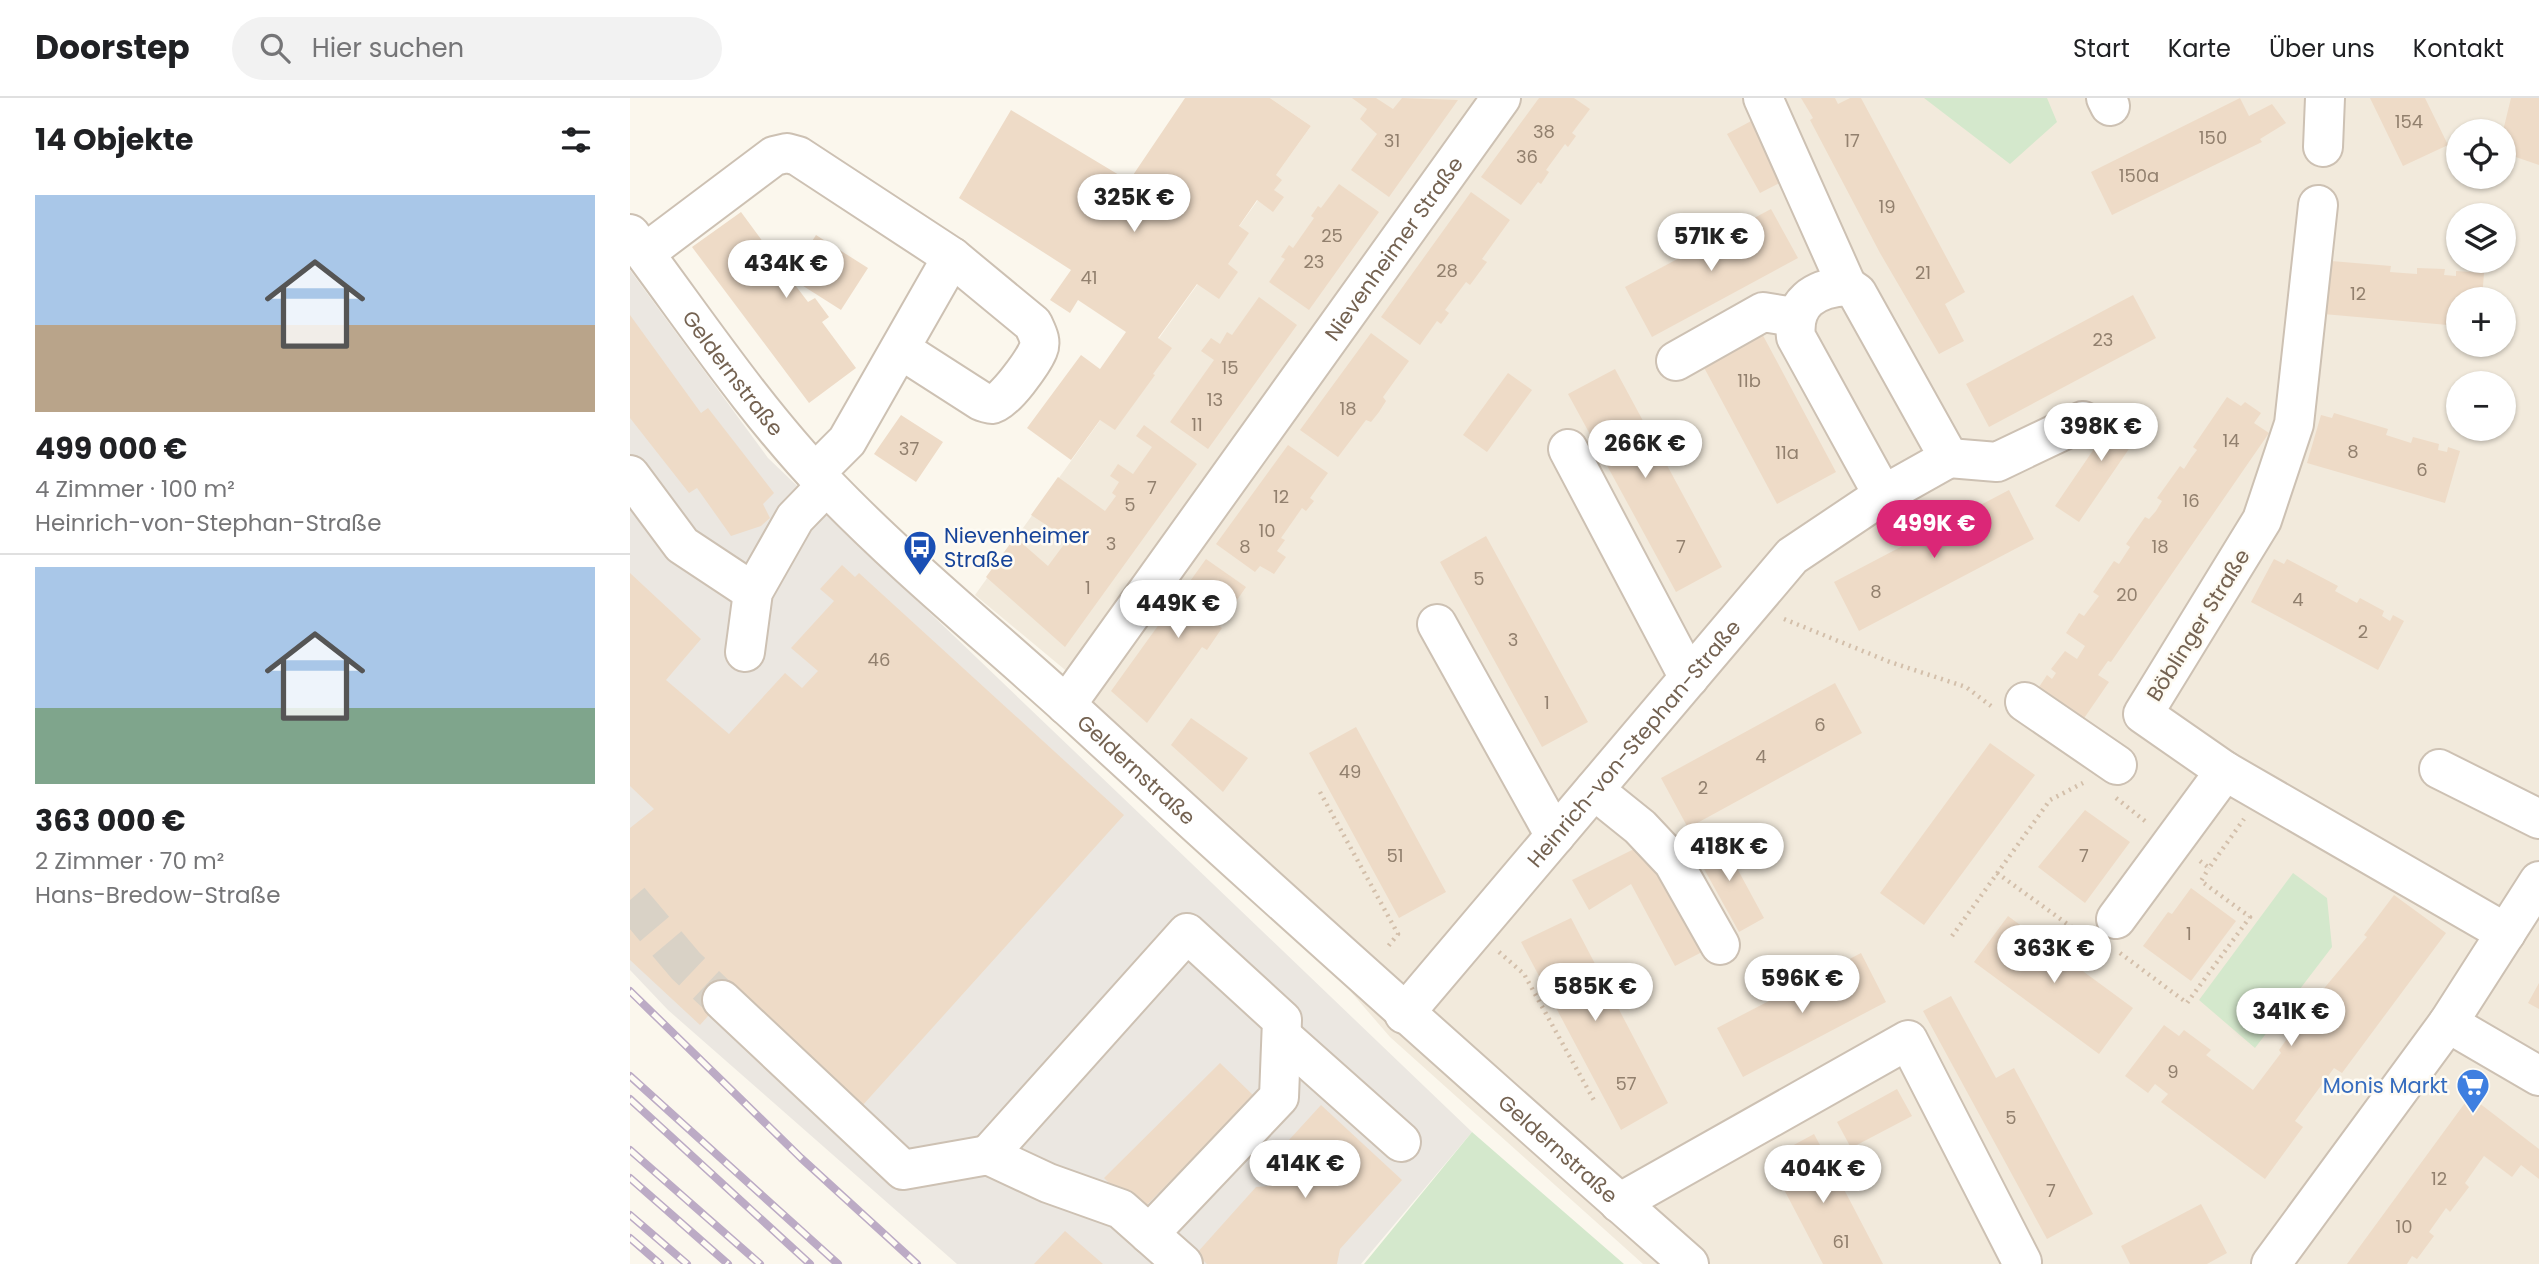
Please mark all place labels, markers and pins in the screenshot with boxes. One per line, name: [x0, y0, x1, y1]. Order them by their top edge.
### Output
pin: 325K €: [1077, 174, 1191, 234]
pin: 571K €: [1654, 214, 1768, 273]
pin: 434K €: [729, 240, 843, 300]
pin: 398K €: [2044, 404, 2158, 463]
pin: 266K €: [1588, 420, 1702, 480]
pin: 499K €: [1877, 500, 1991, 560]
place label: Nievenheimer Straße: [944, 521, 1089, 574]
bus stop icon: Nievenheimer Straße: [901, 528, 939, 577]
pin: 449K €: [1121, 580, 1235, 640]
pin: 418K €: [1672, 824, 1786, 883]
pin: 363K €: [1997, 926, 2111, 985]
pin: 596K €: [1745, 956, 1859, 1015]
pin: 585K €: [1538, 964, 1652, 1023]
pin: 341K €: [2234, 988, 2348, 1048]
supermarket icon: Monis Markt: [2454, 1066, 2492, 1115]
place label: Monis Markt: [2323, 1071, 2448, 1100]
pin: 414K €: [1248, 1140, 1362, 1200]
pin: 404K €: [1766, 1146, 1880, 1205]

